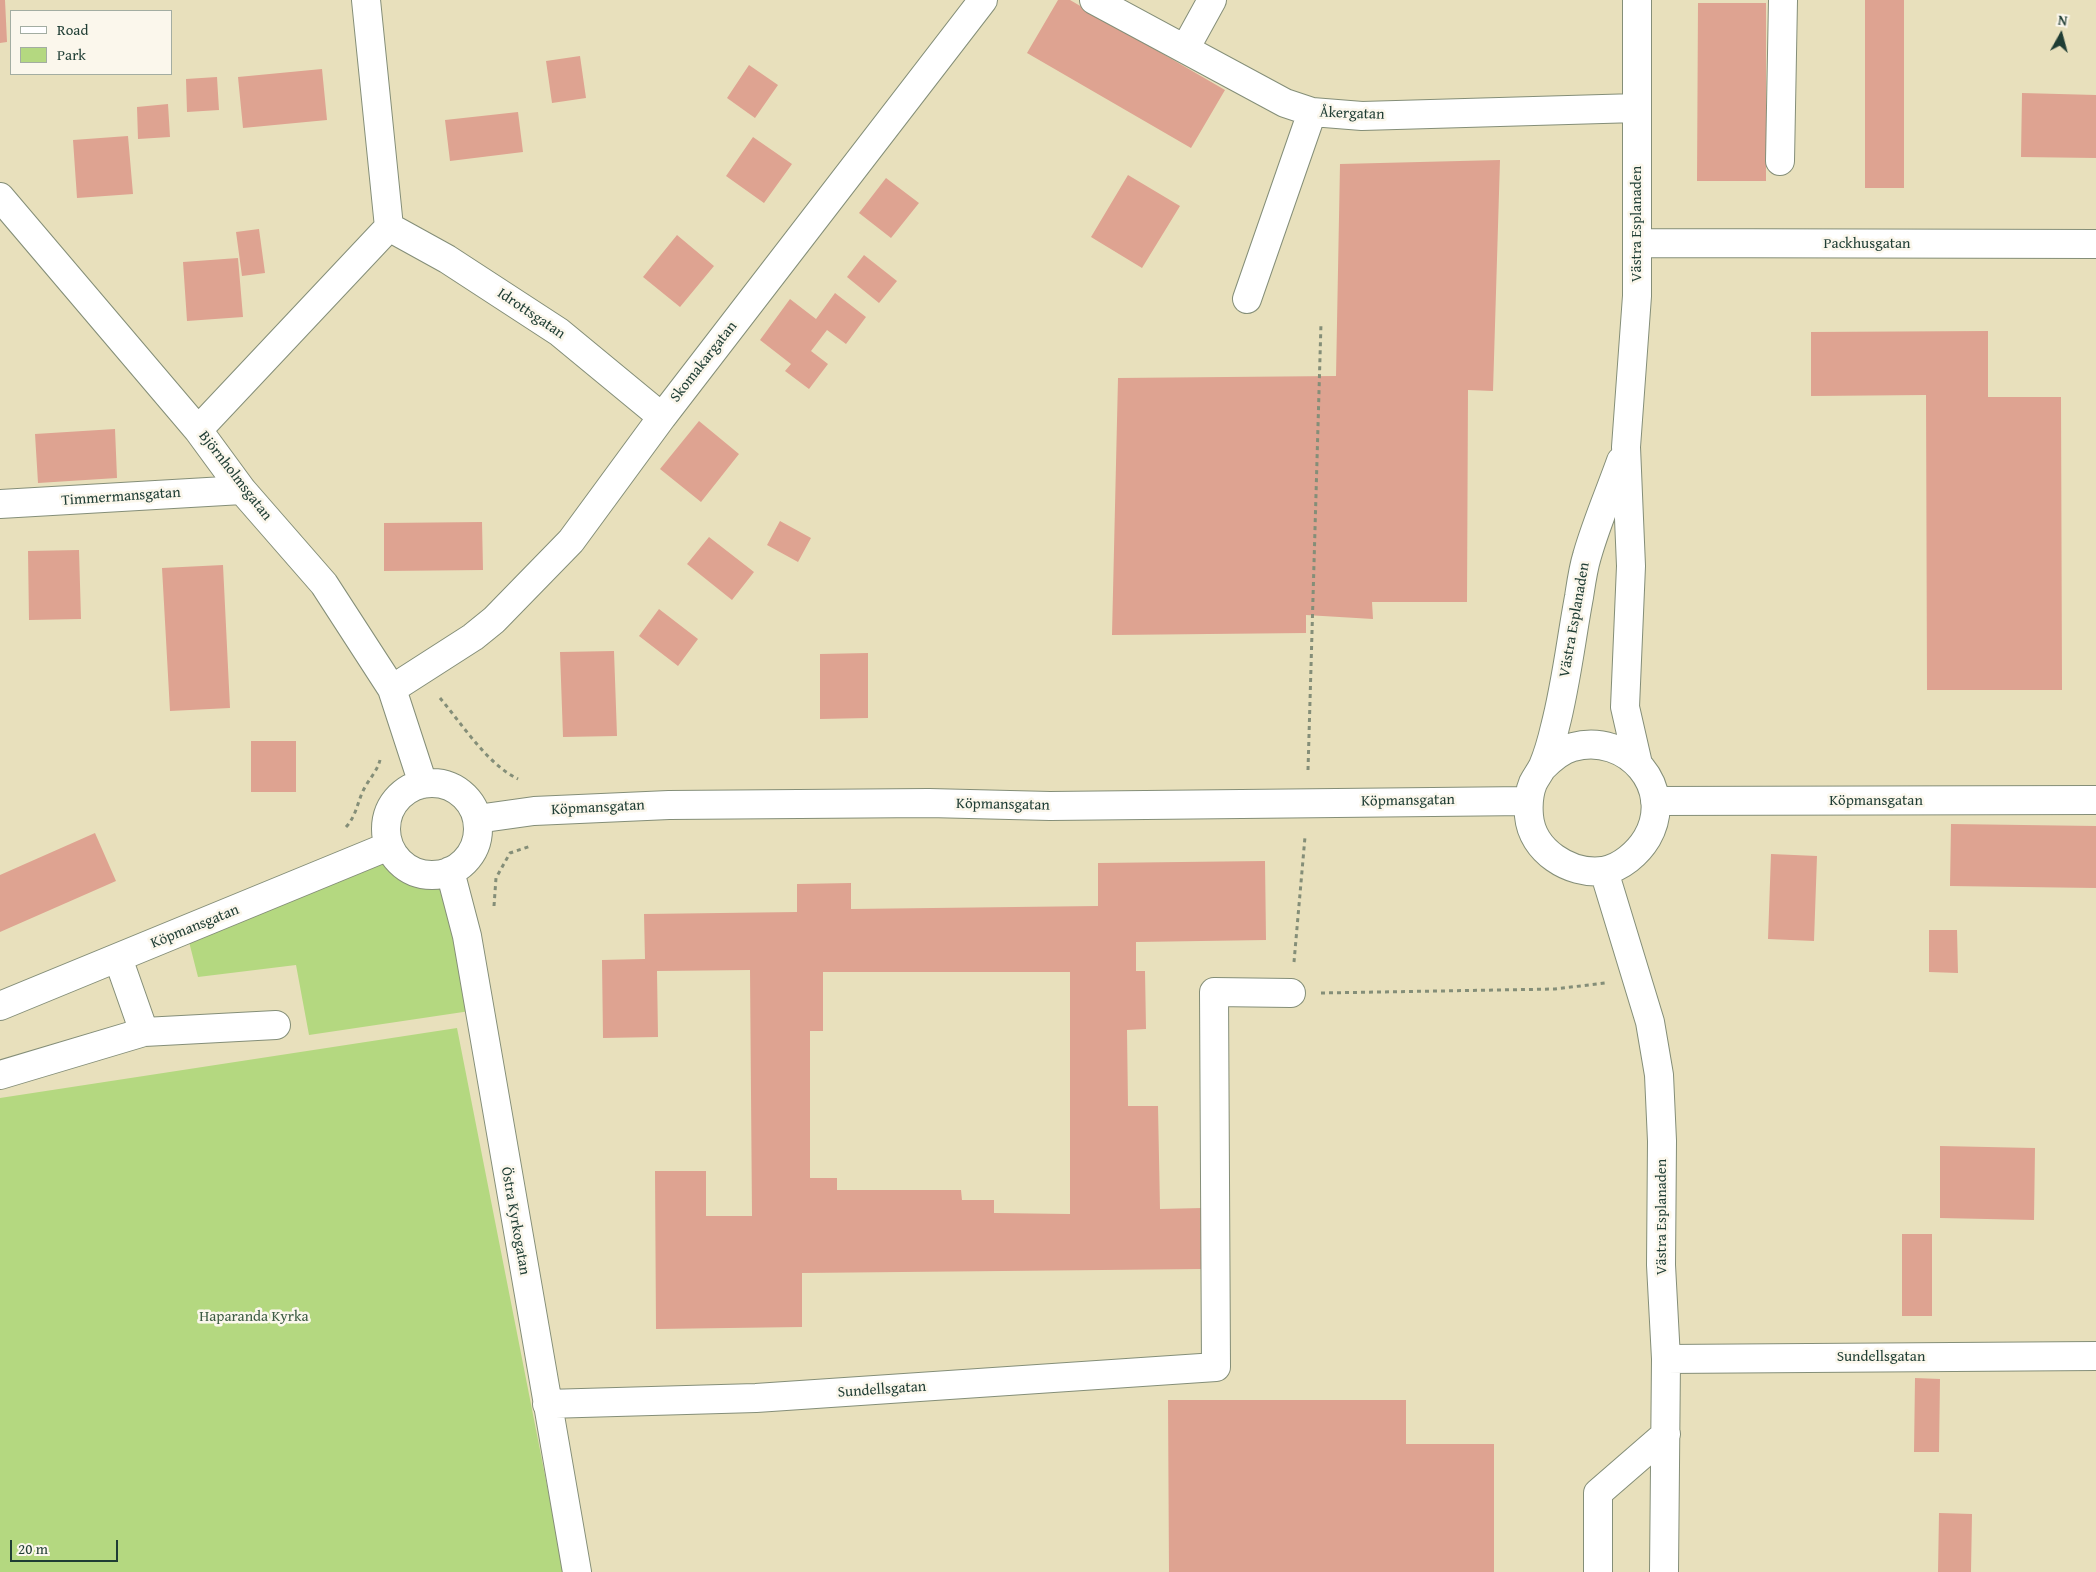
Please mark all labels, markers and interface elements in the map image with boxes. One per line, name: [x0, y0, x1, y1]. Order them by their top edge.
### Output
legend: [10, 10, 172, 75]
north arrow: [2036, 10, 2086, 60]
text: N: [2057, 10, 2069, 31]
text: Road: [57, 19, 88, 40]
text: Park: [57, 44, 86, 65]
street label: Åkergatan: [1319, 104, 1385, 124]
street label: Västra Esplanaden: [1628, 166, 1646, 282]
street label: Packhusgatan: [1823, 235, 1911, 253]
street label: Idrottsgatan: [494, 285, 568, 343]
street label: Skomakargatan: [667, 318, 741, 406]
street label: Björnholmsgatan: [194, 428, 276, 524]
street label: Timmermansgatan: [61, 484, 181, 510]
street label: Västra Esplanaden: [1556, 561, 1594, 679]
street label: Köpmansgatan: [1361, 791, 1455, 811]
street label: Köpmansgatan: [1829, 792, 1923, 810]
street label: Köpmansgatan: [956, 795, 1050, 815]
street label: Köpmansgatan: [551, 797, 645, 819]
street label: Köpmansgatan: [148, 901, 242, 953]
street label: Västra Esplanaden: [1653, 1159, 1671, 1275]
street label: Östra Kyrkogatan: [497, 1165, 533, 1277]
park label: Haparanda Kyrka: [199, 1308, 309, 1326]
street label: Sundellsgatan: [1837, 1348, 1925, 1366]
street label: Sundellsgatan: [837, 1378, 927, 1402]
scale bar: [12, 1530, 120, 1562]
text: 20 m: [18, 1538, 48, 1559]

